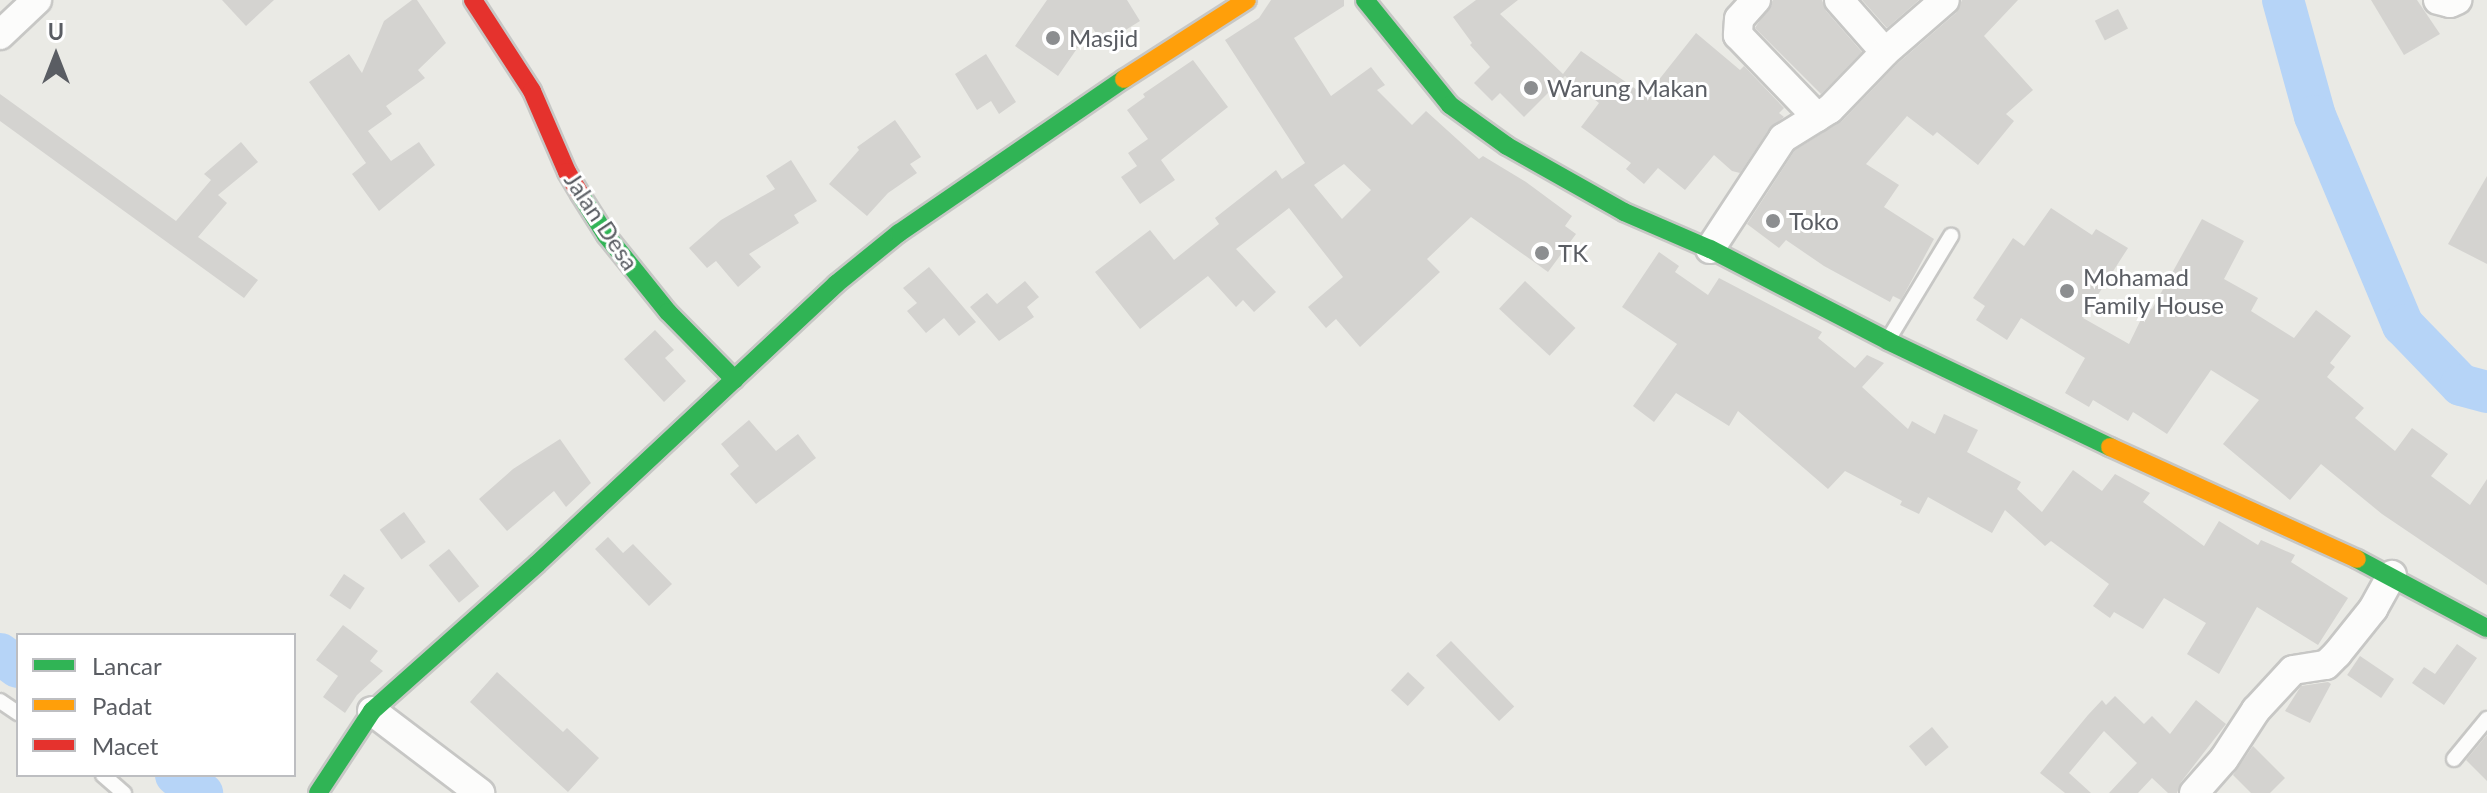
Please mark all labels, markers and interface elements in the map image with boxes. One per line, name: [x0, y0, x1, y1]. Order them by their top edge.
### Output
north arrow: [16, 16, 96, 96]
text: U: [48, 18, 64, 45]
place label: Masjid: [1069, 24, 1138, 52]
marker: Masjid: [1044, 29, 1062, 47]
place label: Warung Makan: [1547, 74, 1708, 102]
marker: Warung Makan: [1522, 79, 1540, 97]
street label: Jalan Desa: [559, 167, 645, 275]
place label: Toko: [1789, 207, 1839, 235]
marker: Toko: [1764, 212, 1782, 230]
place label: TK: [1558, 239, 1588, 267]
marker: TK: [1533, 244, 1551, 262]
place label: Mohamad Family House: [2083, 263, 2224, 319]
marker: Mohamad Family House: [2058, 282, 2076, 300]
legend: [16, 633, 296, 777]
text: Lancar: [92, 651, 162, 680]
text: Padat: [92, 691, 152, 720]
text: Macet: [92, 731, 158, 760]

